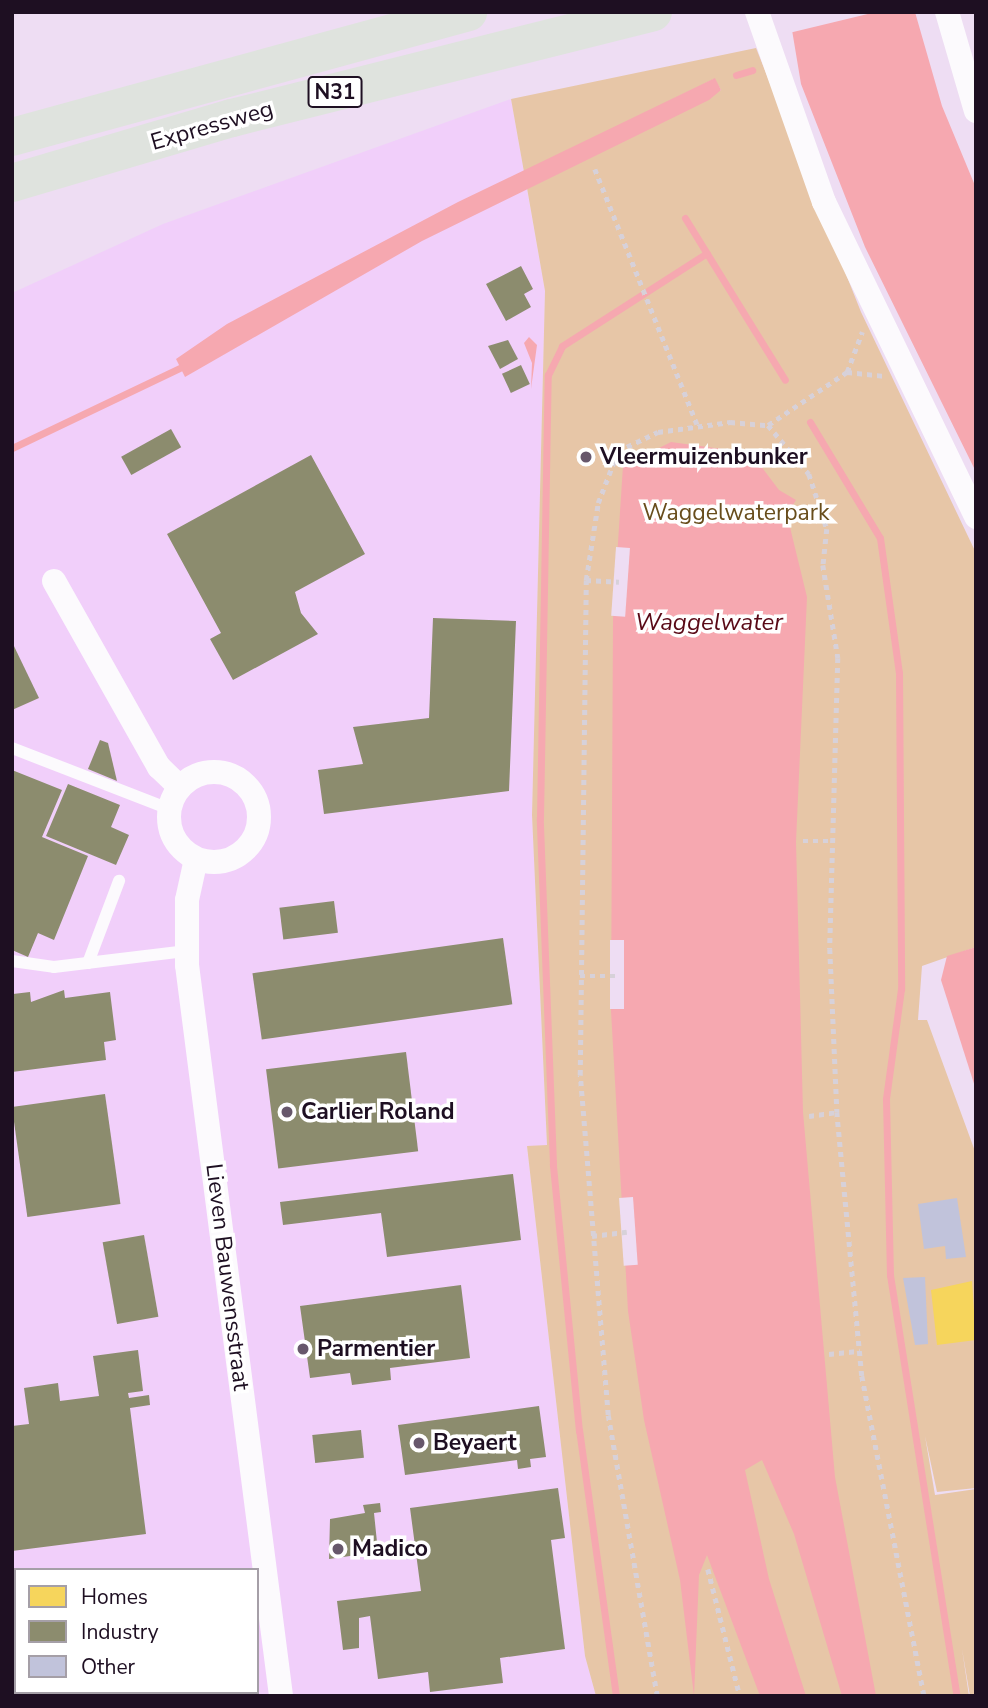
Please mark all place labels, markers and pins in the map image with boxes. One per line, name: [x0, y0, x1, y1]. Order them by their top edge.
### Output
place label: Vleermuizenbunker: [600, 443, 808, 471]
marker: Vleermuizenbunker: [578, 449, 594, 465]
place label: Carlier Roland: [301, 1098, 455, 1126]
marker: Carlier Roland: [279, 1104, 295, 1120]
place label: Parmentier: [317, 1335, 435, 1363]
marker: Parmentier: [295, 1341, 311, 1357]
place label: Beyaert: [433, 1429, 517, 1457]
marker: Beyaert: [411, 1435, 427, 1451]
place label: Madico: [352, 1535, 428, 1563]
marker: Madico: [330, 1541, 346, 1557]

